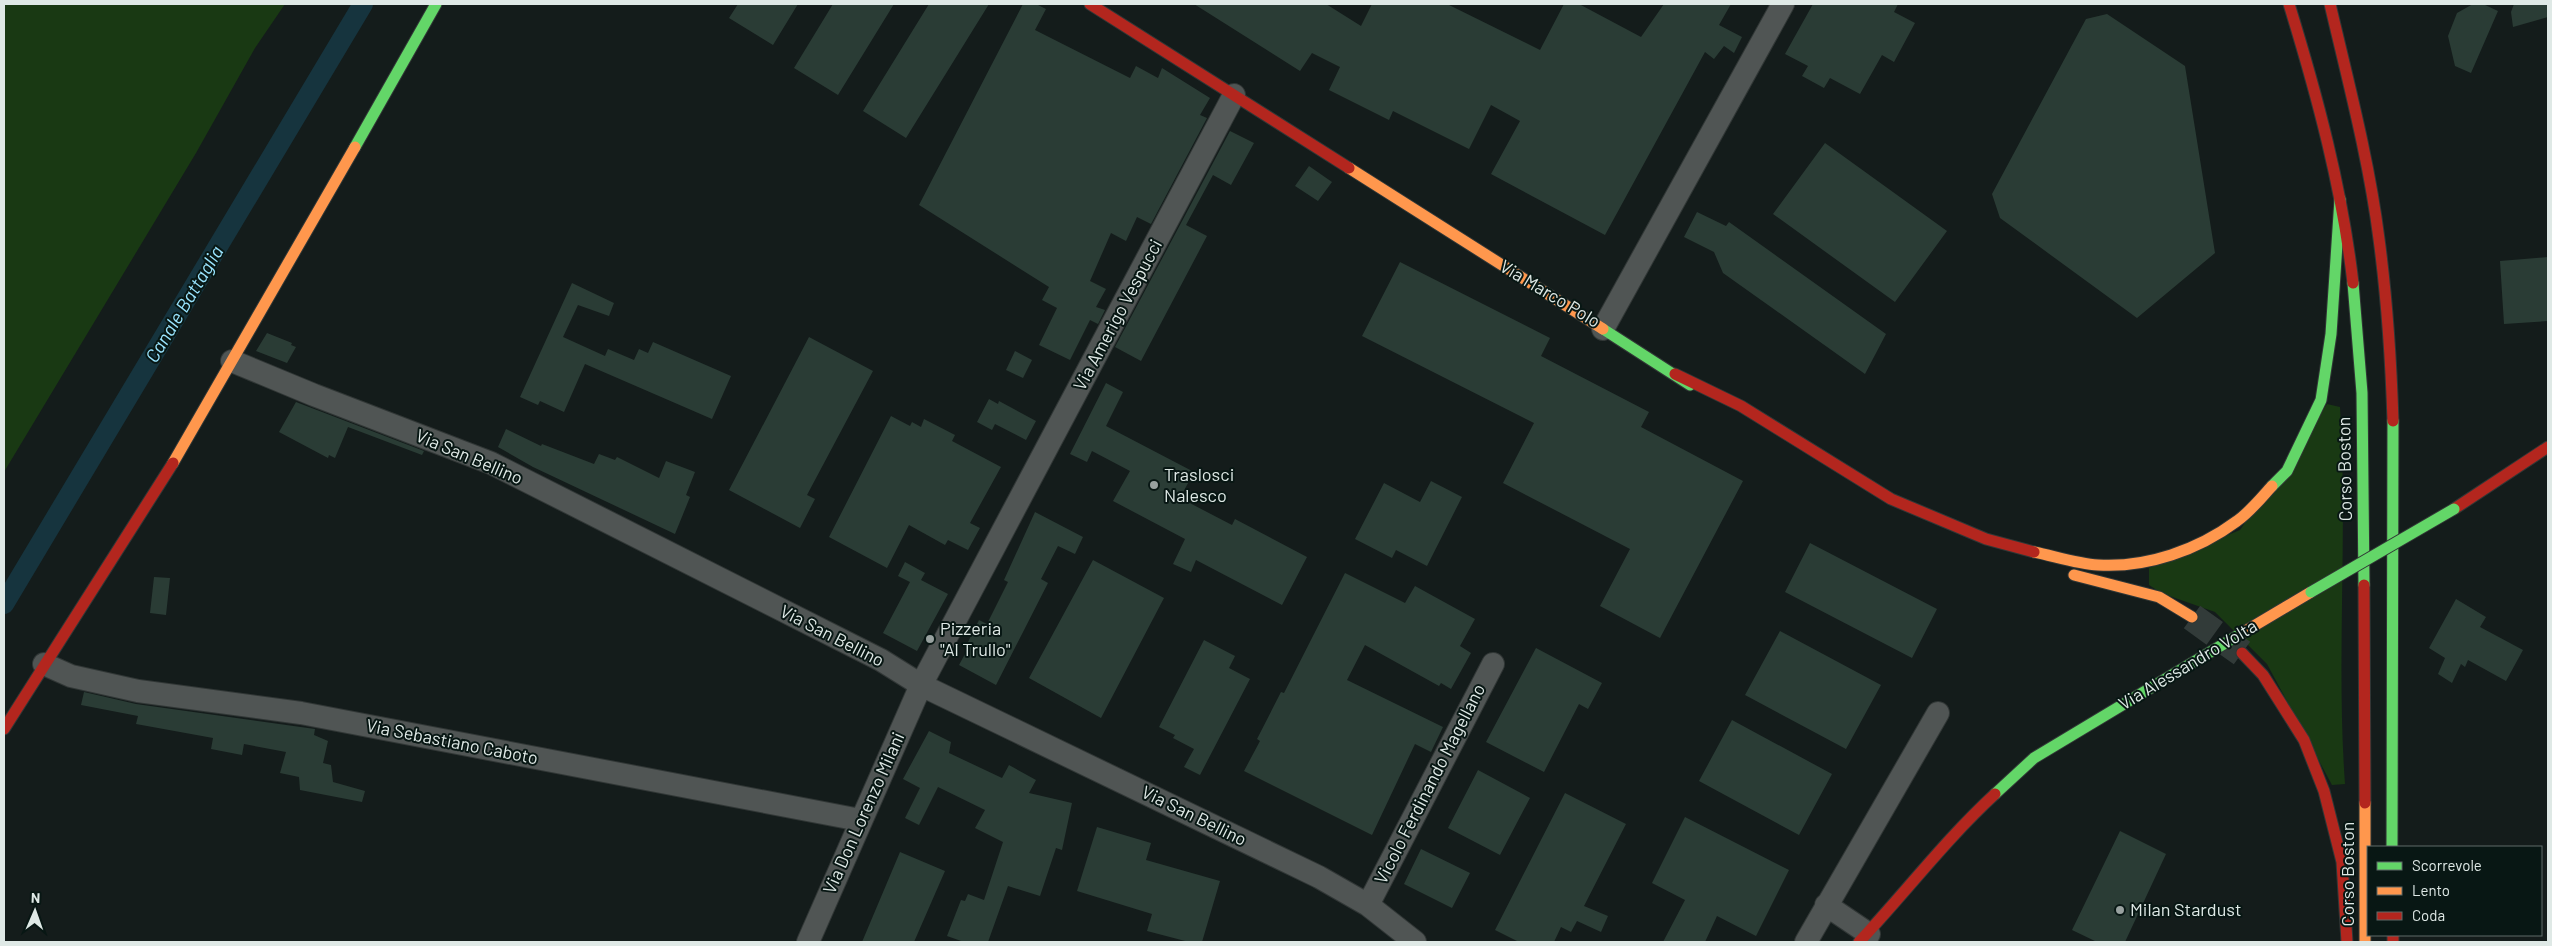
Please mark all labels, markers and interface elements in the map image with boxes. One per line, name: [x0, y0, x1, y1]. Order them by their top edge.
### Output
street label: Via Amerigo Vespucci: [1068, 235, 1166, 394]
water label: Canale Battaglia: [140, 241, 227, 366]
street label: Via Marco Polo: [1496, 255, 1605, 332]
street label: Corso Boston: [2332, 416, 2356, 522]
street label: Via San Bellino: [413, 424, 526, 488]
place label: Traslosci Nalesco: [1164, 463, 1234, 506]
marker: Traslosci Nalesco: [1148, 479, 1160, 491]
street label: Via San Bellino: [777, 599, 888, 671]
street label: Via Alessandro Volta: [2114, 614, 2261, 714]
place label: Pizzeria "Al Trullo": [940, 617, 1011, 660]
marker: Pizzeria "Al Trullo": [924, 633, 936, 645]
street label: Vicolo Ferdinando Magellano: [1369, 680, 1489, 887]
street label: Via Sebastiano Caboto: [364, 714, 540, 768]
street label: Via Don Lorenzo Milani: [818, 728, 909, 897]
street label: Via San Bellino: [1138, 780, 1251, 850]
street label: Corso Boston: [2336, 822, 2358, 926]
legend: [2367, 846, 2542, 936]
text: Scorrevole: [2412, 856, 2482, 874]
text: Lento: [2412, 881, 2450, 899]
north arrow: [10, 886, 60, 936]
text: N: [31, 889, 40, 906]
place label: Milan Stardust: [2130, 898, 2242, 920]
marker: Milan Stardust: [2114, 904, 2126, 916]
text: Coda: [2412, 906, 2445, 924]

